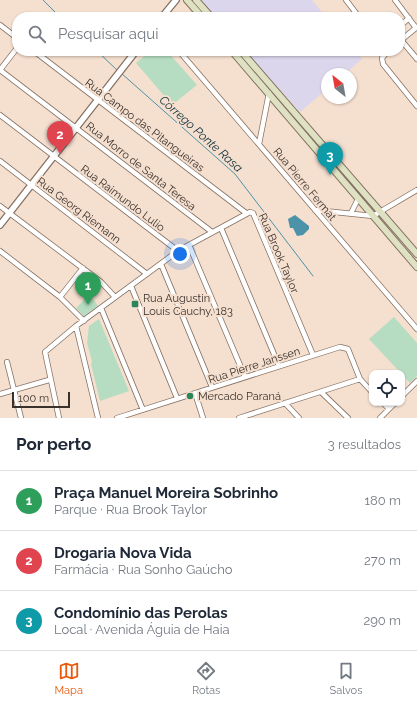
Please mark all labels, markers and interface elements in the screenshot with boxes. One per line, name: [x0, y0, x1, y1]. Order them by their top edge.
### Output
search box: [12, 12, 405, 56]
icon: search: [26, 23, 48, 45]
text: Pesquisar aqui: [58, 25, 158, 43]
north arrow: [321, 68, 357, 104]
street label: Rua Campo das Pitangueiras: [83, 76, 207, 174]
water label: Córrego Ponte Rasa: [156, 93, 246, 175]
street label: Rua Morro de Santa Teresa: [83, 119, 198, 213]
pin: 2: [47, 121, 73, 154]
pin: 3: [317, 142, 343, 175]
street label: Rua Pierre Fermat: [270, 145, 339, 224]
street label: Rua Raimundo Lulio: [78, 163, 168, 235]
street label: Rua Georg Riemann: [34, 175, 123, 246]
street label: Rua Brook Taylor: [256, 211, 301, 295]
your location: [170, 244, 190, 264]
pin: 1: [75, 272, 101, 305]
place label: Rua Augustin Louis Cauchy, 183: [143, 292, 233, 318]
marker: Rua Augustin Louis Cauchy, 183: [130, 299, 140, 309]
street label: Rua Pierre Janssen: [207, 344, 302, 386]
map controls: [369, 370, 405, 406]
button: locate: [369, 370, 405, 406]
scale bar: [12, 390, 70, 409]
place label: Mercado Paraná: [198, 390, 281, 403]
marker: Mercado Paraná: [185, 391, 195, 401]
text: 100 m: [18, 392, 49, 405]
text: Por perto: [16, 434, 91, 454]
text: 3 resultados: [328, 437, 401, 452]
text: Praça Manuel Moreira Sobrinho: [54, 484, 278, 502]
text: 1: [26, 493, 32, 508]
text: 180 m: [365, 493, 401, 508]
text: Parque · Rua Brook Taylor: [54, 502, 207, 517]
text: Drogaria Nova Vida: [54, 544, 192, 562]
text: 2: [25, 553, 33, 568]
text: 270 m: [364, 553, 401, 568]
text: Farmácia · Rua Sonho Gaúcho: [54, 562, 233, 577]
text: Condomínio das Perolas: [54, 604, 228, 622]
text: 3: [25, 613, 33, 628]
text: 290 m: [363, 613, 401, 628]
text: Local · Avenida Águia de Haia: [54, 622, 230, 637]
tab: Mapa: [55, 660, 83, 697]
tab: Rotas: [192, 660, 220, 697]
tab: Salvos: [329, 660, 362, 697]

